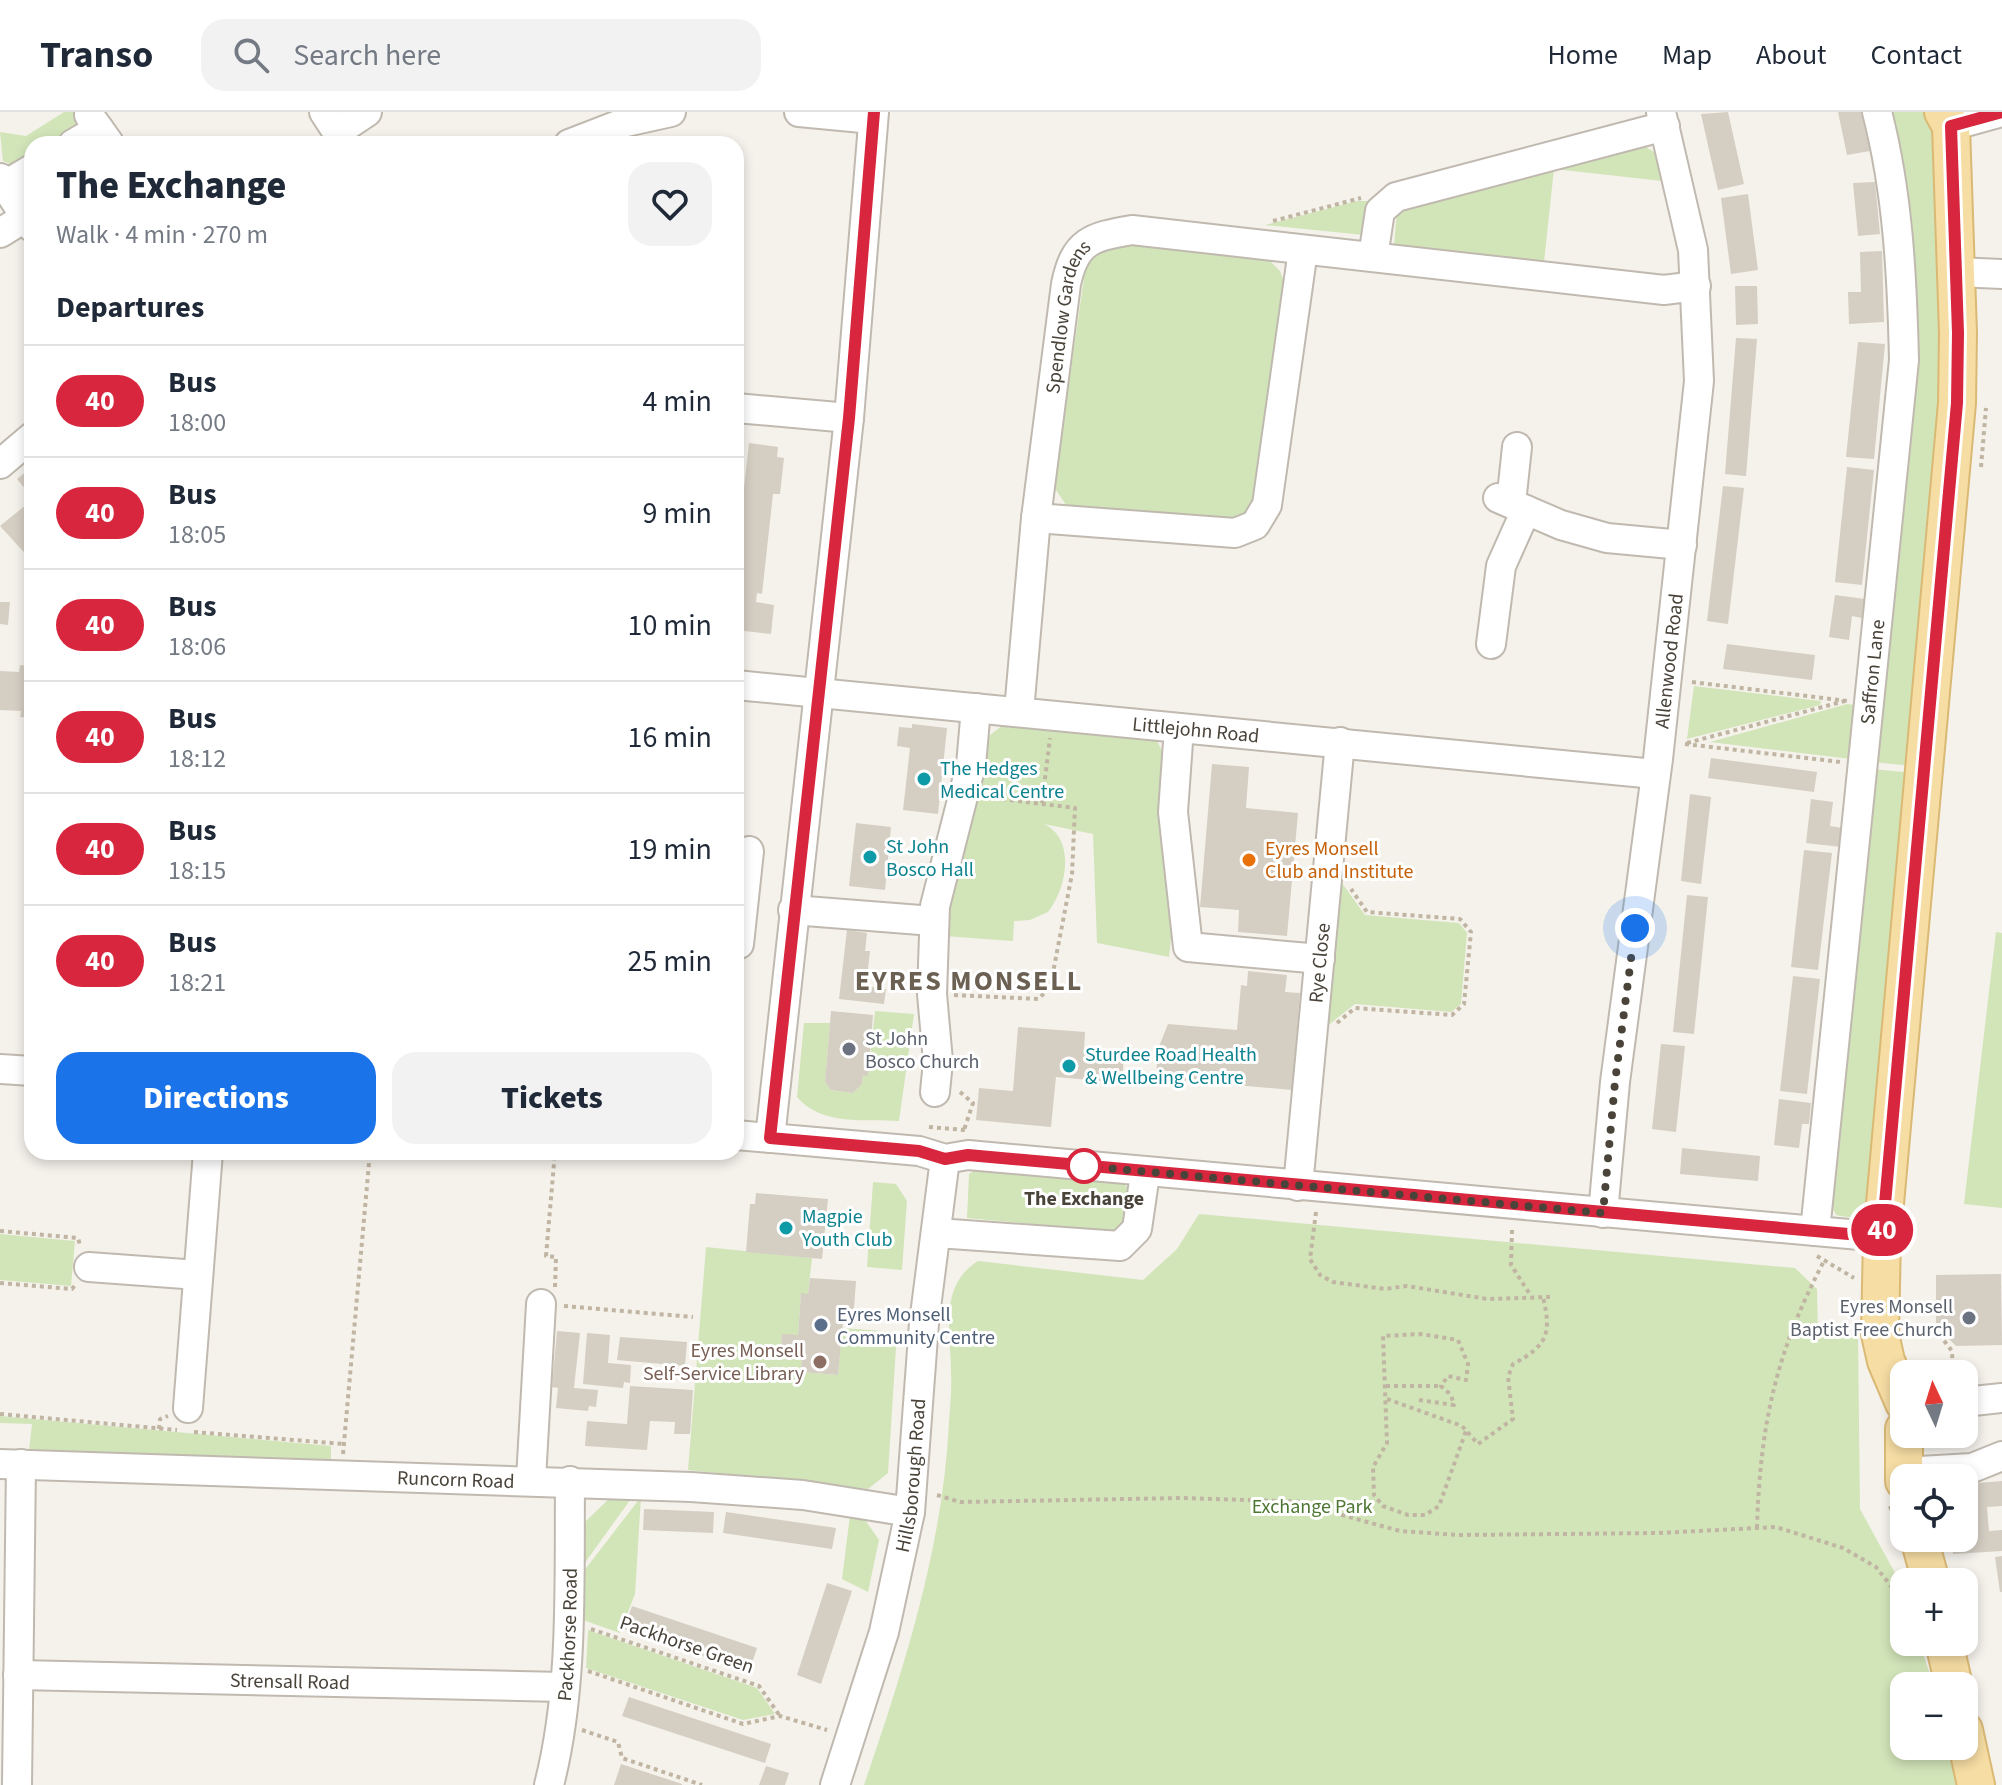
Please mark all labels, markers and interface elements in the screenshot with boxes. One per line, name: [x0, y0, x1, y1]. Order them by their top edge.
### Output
search box: [201, 19, 761, 91]
text: Transo: [40, 28, 153, 82]
icon: search: [229, 33, 273, 77]
text: Search here: [293, 34, 441, 77]
text: Home: [1547, 35, 1618, 75]
text: Map: [1662, 35, 1712, 75]
text: About: [1756, 35, 1827, 75]
text: Contact: [1871, 35, 1962, 75]
text: The Exchange: [56, 159, 286, 213]
button: heart: [628, 162, 712, 246]
text: Walk · 4 min · 270 m: [56, 216, 268, 253]
street label: Spendlow Gardens: [1039, 233, 1097, 395]
text: Departures: [56, 286, 204, 329]
text: Bus: [168, 361, 216, 404]
text: 4 min: [642, 380, 712, 423]
text: 40: [85, 381, 115, 421]
text: 18:00: [168, 404, 226, 441]
text: Bus: [168, 473, 216, 516]
text: 9 min: [642, 492, 712, 535]
text: 40: [85, 493, 115, 533]
text: 18:05: [168, 516, 226, 553]
text: Bus: [168, 585, 216, 628]
street label: Allenwood Road: [1648, 592, 1691, 730]
text: 10 min: [628, 604, 712, 647]
text: 40: [85, 605, 115, 645]
street label: Saffron Lane: [1854, 618, 1892, 726]
text: 18:06: [168, 628, 226, 665]
text: Bus: [168, 697, 216, 740]
street label: Littlejohn Road: [1131, 710, 1261, 751]
text: 16 min: [628, 716, 712, 759]
text: 40: [85, 717, 115, 757]
text: 18:12: [168, 740, 226, 777]
place label: The Hedges Medical Centre: [940, 755, 1064, 806]
marker: The Hedges Medical Centre: [915, 770, 933, 788]
text: Bus: [168, 809, 216, 852]
text: 19 min: [628, 828, 712, 871]
text: 40: [85, 829, 115, 869]
place label: St John Bosco Hall: [886, 833, 974, 884]
place label: Eyres Monsell Club and Institute: [1265, 835, 1414, 886]
marker: St John Bosco Hall: [861, 848, 879, 866]
marker: Eyres Monsell Club and Institute: [1240, 851, 1258, 869]
text: 18:15: [168, 852, 226, 889]
your location: [1615, 908, 1655, 948]
text: Bus: [168, 921, 216, 964]
street label: Rye Close: [1302, 922, 1338, 1004]
text: 25 min: [628, 940, 712, 983]
text: 40: [85, 941, 115, 981]
district label: EYRES MONSELL: [855, 961, 1083, 1001]
text: 18:21: [168, 964, 226, 1001]
place label: St John Bosco Church: [865, 1025, 979, 1076]
marker: St John Bosco Church: [840, 1040, 858, 1058]
place label: Sturdee Road Health & Wellbeing Centre: [1085, 1041, 1257, 1092]
button: Directions: [56, 1052, 376, 1144]
button: Tickets: [392, 1052, 712, 1144]
marker: Sturdee Road Health & Wellbeing Centre: [1060, 1057, 1078, 1075]
marker: The Exchange: [1067, 1149, 1101, 1183]
place label: The Exchange: [1024, 1185, 1144, 1213]
place label: Magpie Youth Club: [801, 1203, 893, 1254]
line badge: 40: [1846, 1204, 1918, 1256]
text: 40: [1867, 1210, 1897, 1250]
marker: Magpie Youth Club: [777, 1219, 795, 1237]
place label: Eyres Monsell Baptist Free Church: [1790, 1293, 1953, 1344]
place label: Eyres Monsell Community Centre: [837, 1301, 995, 1352]
marker: Eyres Monsell Baptist Free Church: [1960, 1309, 1978, 1327]
marker: Eyres Monsell Community Centre: [812, 1316, 830, 1334]
place label: Eyres Monsell Self-Service Library: [643, 1337, 805, 1388]
marker: Eyres Monsell Self-Service Library: [811, 1353, 829, 1371]
north arrow: [1890, 1360, 1978, 1448]
map controls: [1890, 1360, 1978, 1760]
street label: Hillsborough Road: [889, 1397, 933, 1555]
street label: Runcorn Road: [396, 1464, 515, 1496]
button: locate: [1890, 1464, 1978, 1552]
park label: Exchange Park: [1252, 1493, 1372, 1521]
street label: Packhorse Road: [551, 1568, 585, 1703]
button: +: [1890, 1568, 1978, 1656]
street label: Packhorse Green: [616, 1609, 758, 1681]
street label: Strensall Road: [229, 1667, 350, 1697]
button: −: [1890, 1672, 1978, 1760]

